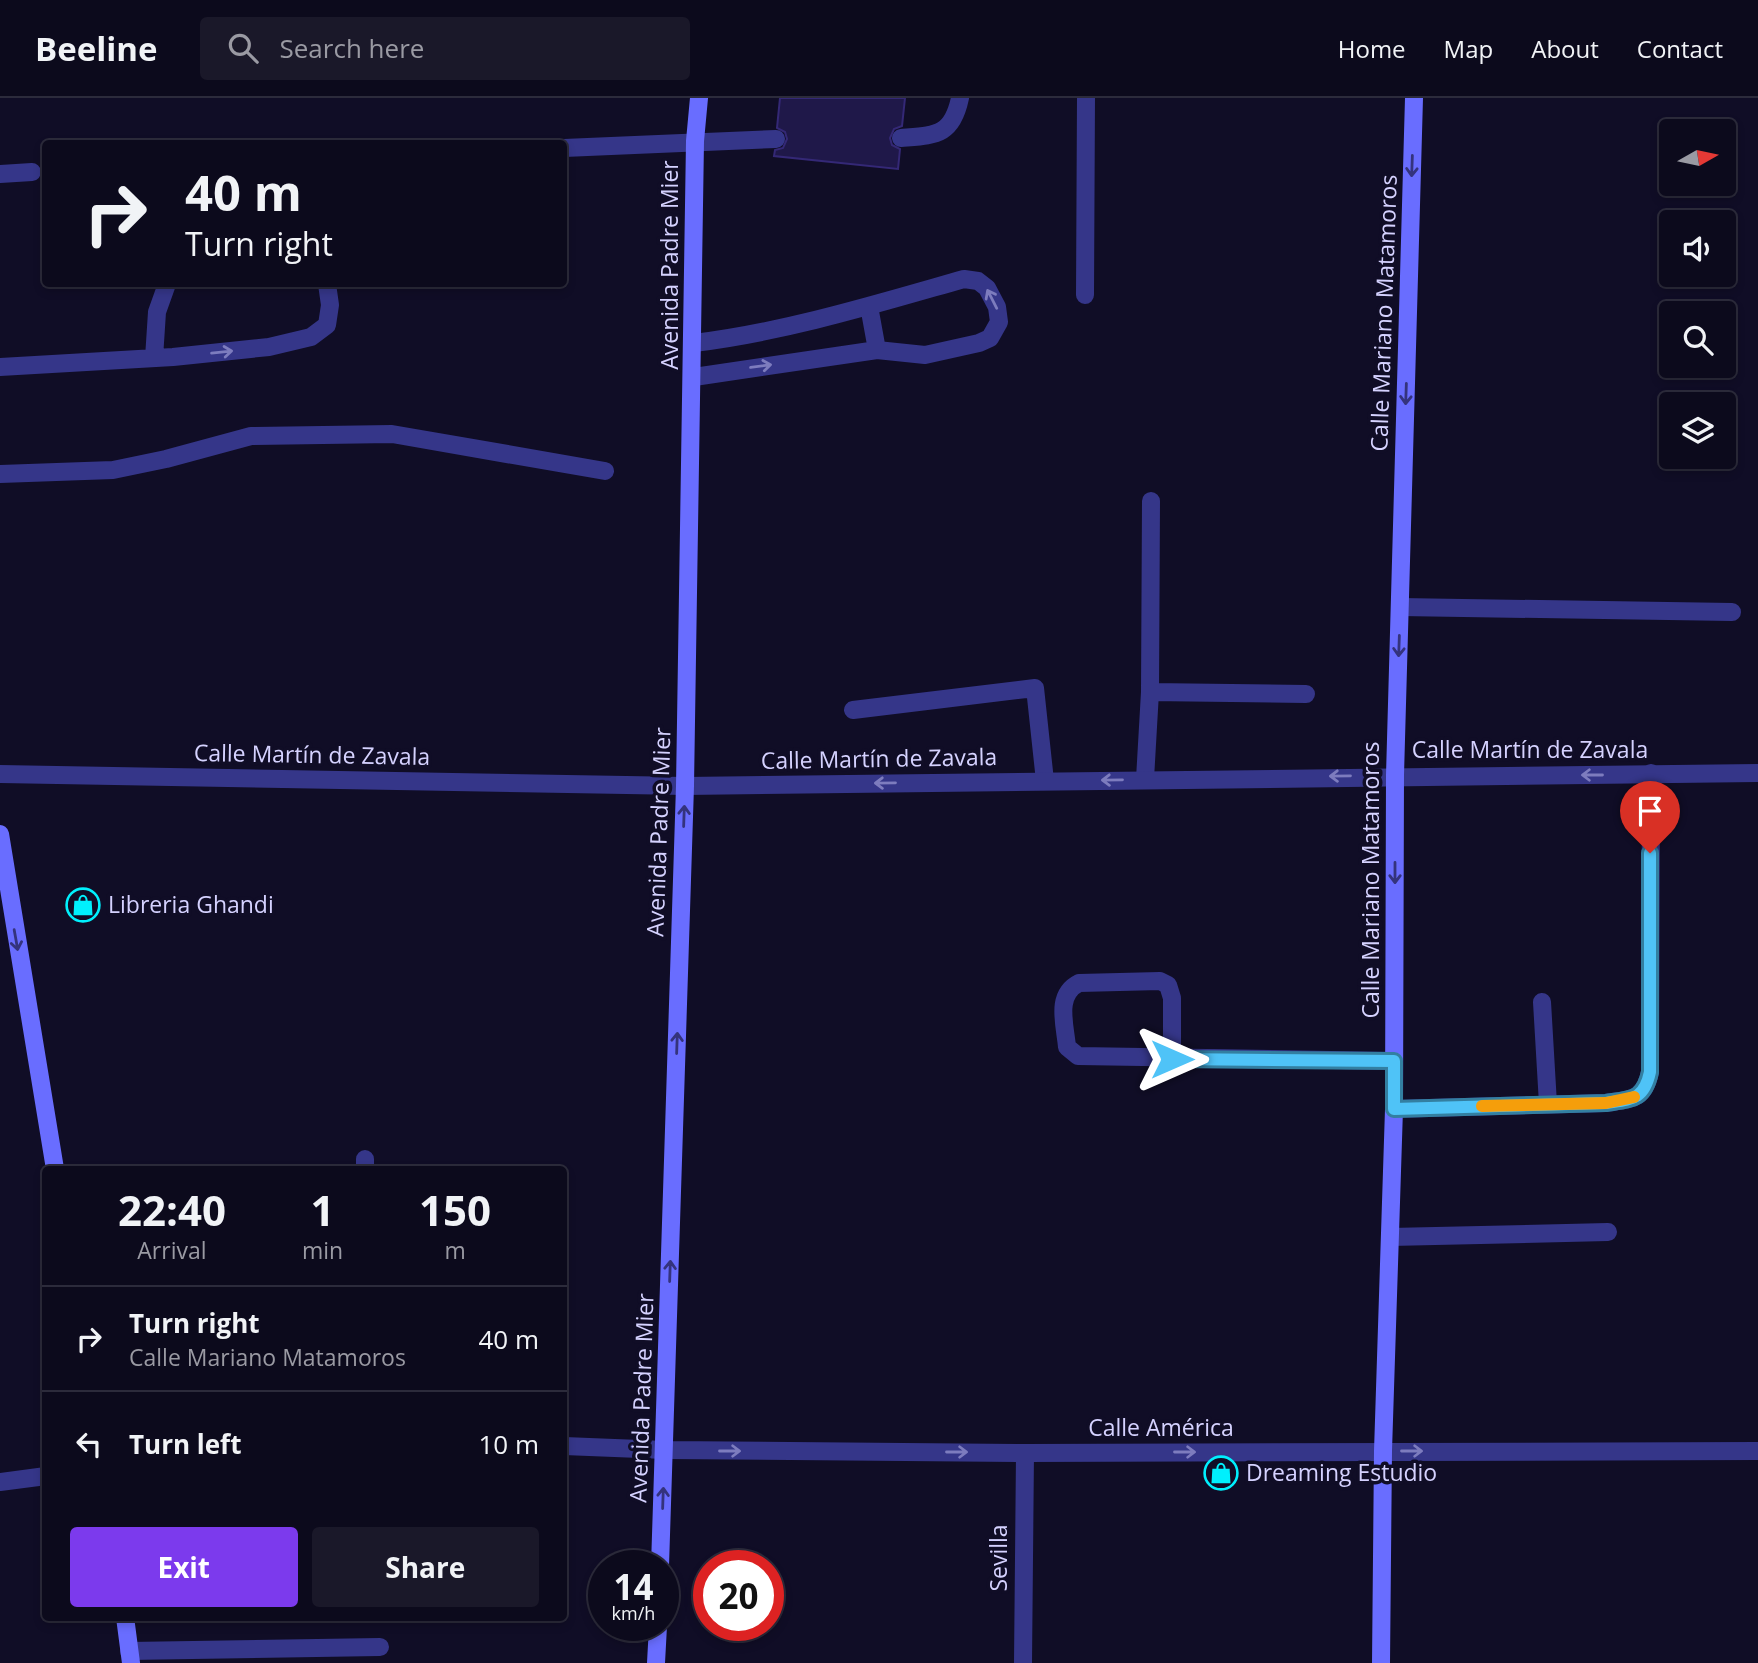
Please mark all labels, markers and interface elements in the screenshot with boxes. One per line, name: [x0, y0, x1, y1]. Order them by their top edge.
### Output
search box: [200, 17, 690, 80]
text: Beeline: [35, 26, 158, 71]
icon: search: [224, 29, 262, 67]
text: Search here: [280, 30, 424, 66]
text: Home: [1338, 32, 1406, 65]
text: Map: [1444, 32, 1493, 65]
text: About: [1531, 32, 1599, 65]
text: Contact: [1637, 32, 1723, 65]
north arrow: [1659, 119, 1736, 196]
map controls: [1659, 119, 1736, 469]
one-way arrow: [1405, 154, 1419, 177]
text: 40 m: [185, 159, 302, 225]
street label: Avenida Padre Mier: [653, 160, 685, 370]
icon: right: [70, 168, 161, 259]
street label: Calle Mariano Matamoros: [1362, 174, 1404, 452]
button: sound: [1659, 210, 1736, 287]
text: Turn right: [185, 222, 333, 265]
one-way arrow: [985, 289, 999, 309]
button: search: [1659, 301, 1736, 378]
one-way arrow: [210, 345, 232, 358]
one-way arrow: [749, 359, 772, 372]
one-way arrow: [1399, 382, 1412, 405]
button: layers: [1659, 392, 1736, 469]
one-way arrow: [1392, 634, 1405, 657]
street label: Avenida Padre Mier: [638, 726, 678, 937]
street label: Calle Martín de Zavala: [1412, 733, 1648, 765]
street label: Calle Martín de Zavala: [194, 736, 431, 772]
street label: Calle Martín de Zavala: [760, 740, 997, 776]
street label: Calle Mariano Matamoros: [1354, 742, 1386, 1018]
one-way arrow: [1581, 768, 1604, 781]
one-way arrow: [1329, 769, 1352, 783]
one-way arrow: [1101, 773, 1124, 787]
one-way arrow: [874, 776, 897, 790]
pin: [1620, 781, 1680, 853]
icon: arrive: [1631, 792, 1669, 830]
one-way arrow: [678, 805, 691, 828]
one-way arrow: [1388, 861, 1402, 884]
shop icon: Libreria Ghandi: [64, 886, 102, 924]
place label: Libreria Ghandi: [108, 888, 274, 920]
one-way arrow: [10, 928, 24, 951]
position arrow: [1135, 1022, 1209, 1096]
one-way arrow: [671, 1032, 684, 1055]
text: 22:40: [118, 1181, 226, 1238]
text: 1: [310, 1181, 335, 1238]
text: 150: [419, 1181, 491, 1238]
text: Arrival: [137, 1234, 207, 1266]
text: min: [302, 1234, 343, 1266]
text: m: [444, 1234, 466, 1266]
one-way arrow: [664, 1259, 677, 1282]
street label: Avenida Padre Mier: [621, 1292, 661, 1503]
text: Turn right: [129, 1305, 260, 1341]
icon: right: [70, 1320, 108, 1358]
text: 40 m: [478, 1321, 539, 1357]
text: Calle Mariano Matamoros: [129, 1341, 406, 1373]
street label: Calle América: [1088, 1411, 1234, 1443]
icon: left: [70, 1425, 108, 1463]
text: Turn left: [129, 1426, 241, 1462]
text: 10 m: [478, 1426, 539, 1462]
one-way arrow: [718, 1444, 741, 1457]
one-way arrow: [1400, 1444, 1423, 1458]
one-way arrow: [945, 1445, 968, 1459]
one-way arrow: [1173, 1445, 1196, 1459]
shop icon: Dreaming Estudio: [1202, 1454, 1240, 1492]
place label: Dreaming Estudio: [1246, 1456, 1437, 1488]
one-way arrow: [656, 1487, 669, 1510]
street label: Sevilla: [982, 1524, 1014, 1592]
button: Exit: [70, 1527, 298, 1607]
button: Share: [312, 1527, 539, 1607]
speed limit sign: 20: [693, 1550, 784, 1641]
text: 14: [613, 1563, 654, 1610]
text: km/h: [612, 1601, 655, 1625]

